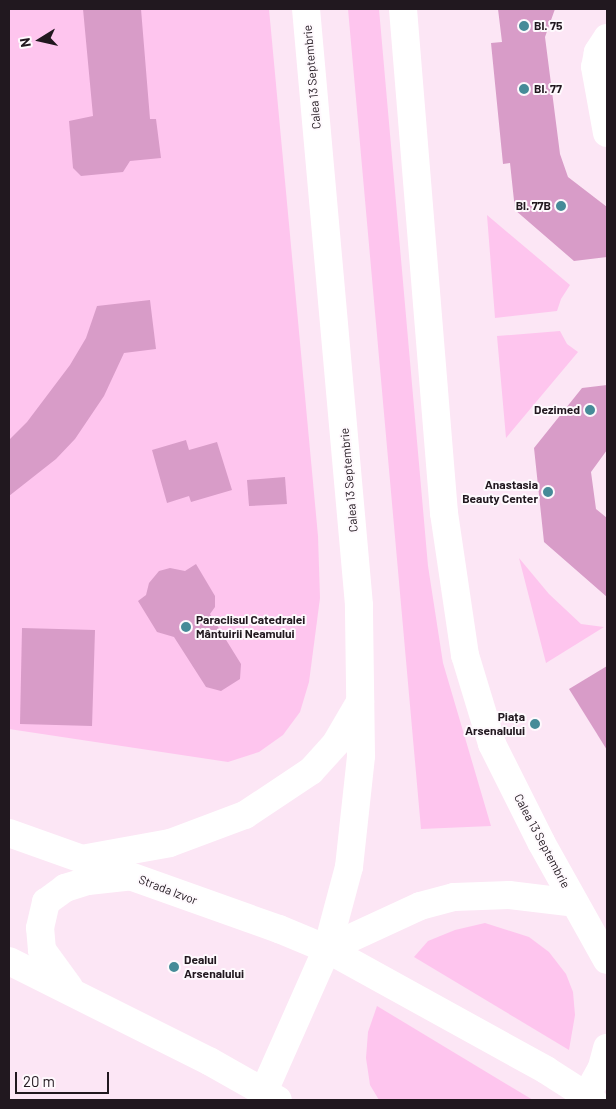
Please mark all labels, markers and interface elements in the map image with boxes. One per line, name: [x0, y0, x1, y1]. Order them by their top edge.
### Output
north arrow: [15, 15, 65, 65]
place label: Bl. 75: [534, 19, 562, 33]
marker: Bl. 75: [518, 20, 530, 32]
street label: Calea 13 Septembrie: [300, 24, 324, 130]
text: N: [16, 37, 34, 49]
place label: Bl. 77: [534, 82, 562, 96]
marker: Bl. 77: [518, 83, 530, 95]
place label: Bl. 77B: [516, 199, 551, 213]
marker: Bl. 77B: [555, 200, 567, 212]
place label: Dezimed: [534, 403, 580, 417]
marker: Dezimed: [584, 404, 596, 416]
street label: Calea 13 Septembrie: [337, 427, 361, 533]
place label: Anastasia Beauty Center: [462, 478, 538, 506]
marker: Anastasia Beauty Center: [542, 486, 554, 498]
place label: Paraclisul Catedralei Mântuirii Neamului: [196, 613, 305, 641]
marker: Paraclisul Catedralei Mântuirii Neamului: [180, 621, 192, 633]
place label: Piața Arsenalului: [465, 710, 525, 738]
marker: Piața Arsenalului: [529, 718, 541, 730]
street label: Calea 13 Septembrie: [511, 791, 573, 891]
street label: Strada Izvor: [137, 872, 199, 908]
place label: Dealul Arsenalului: [184, 953, 244, 981]
marker: Dealul Arsenalului: [168, 961, 180, 973]
scale bar: [18, 1062, 111, 1094]
text: 20 m: [23, 1072, 55, 1090]

